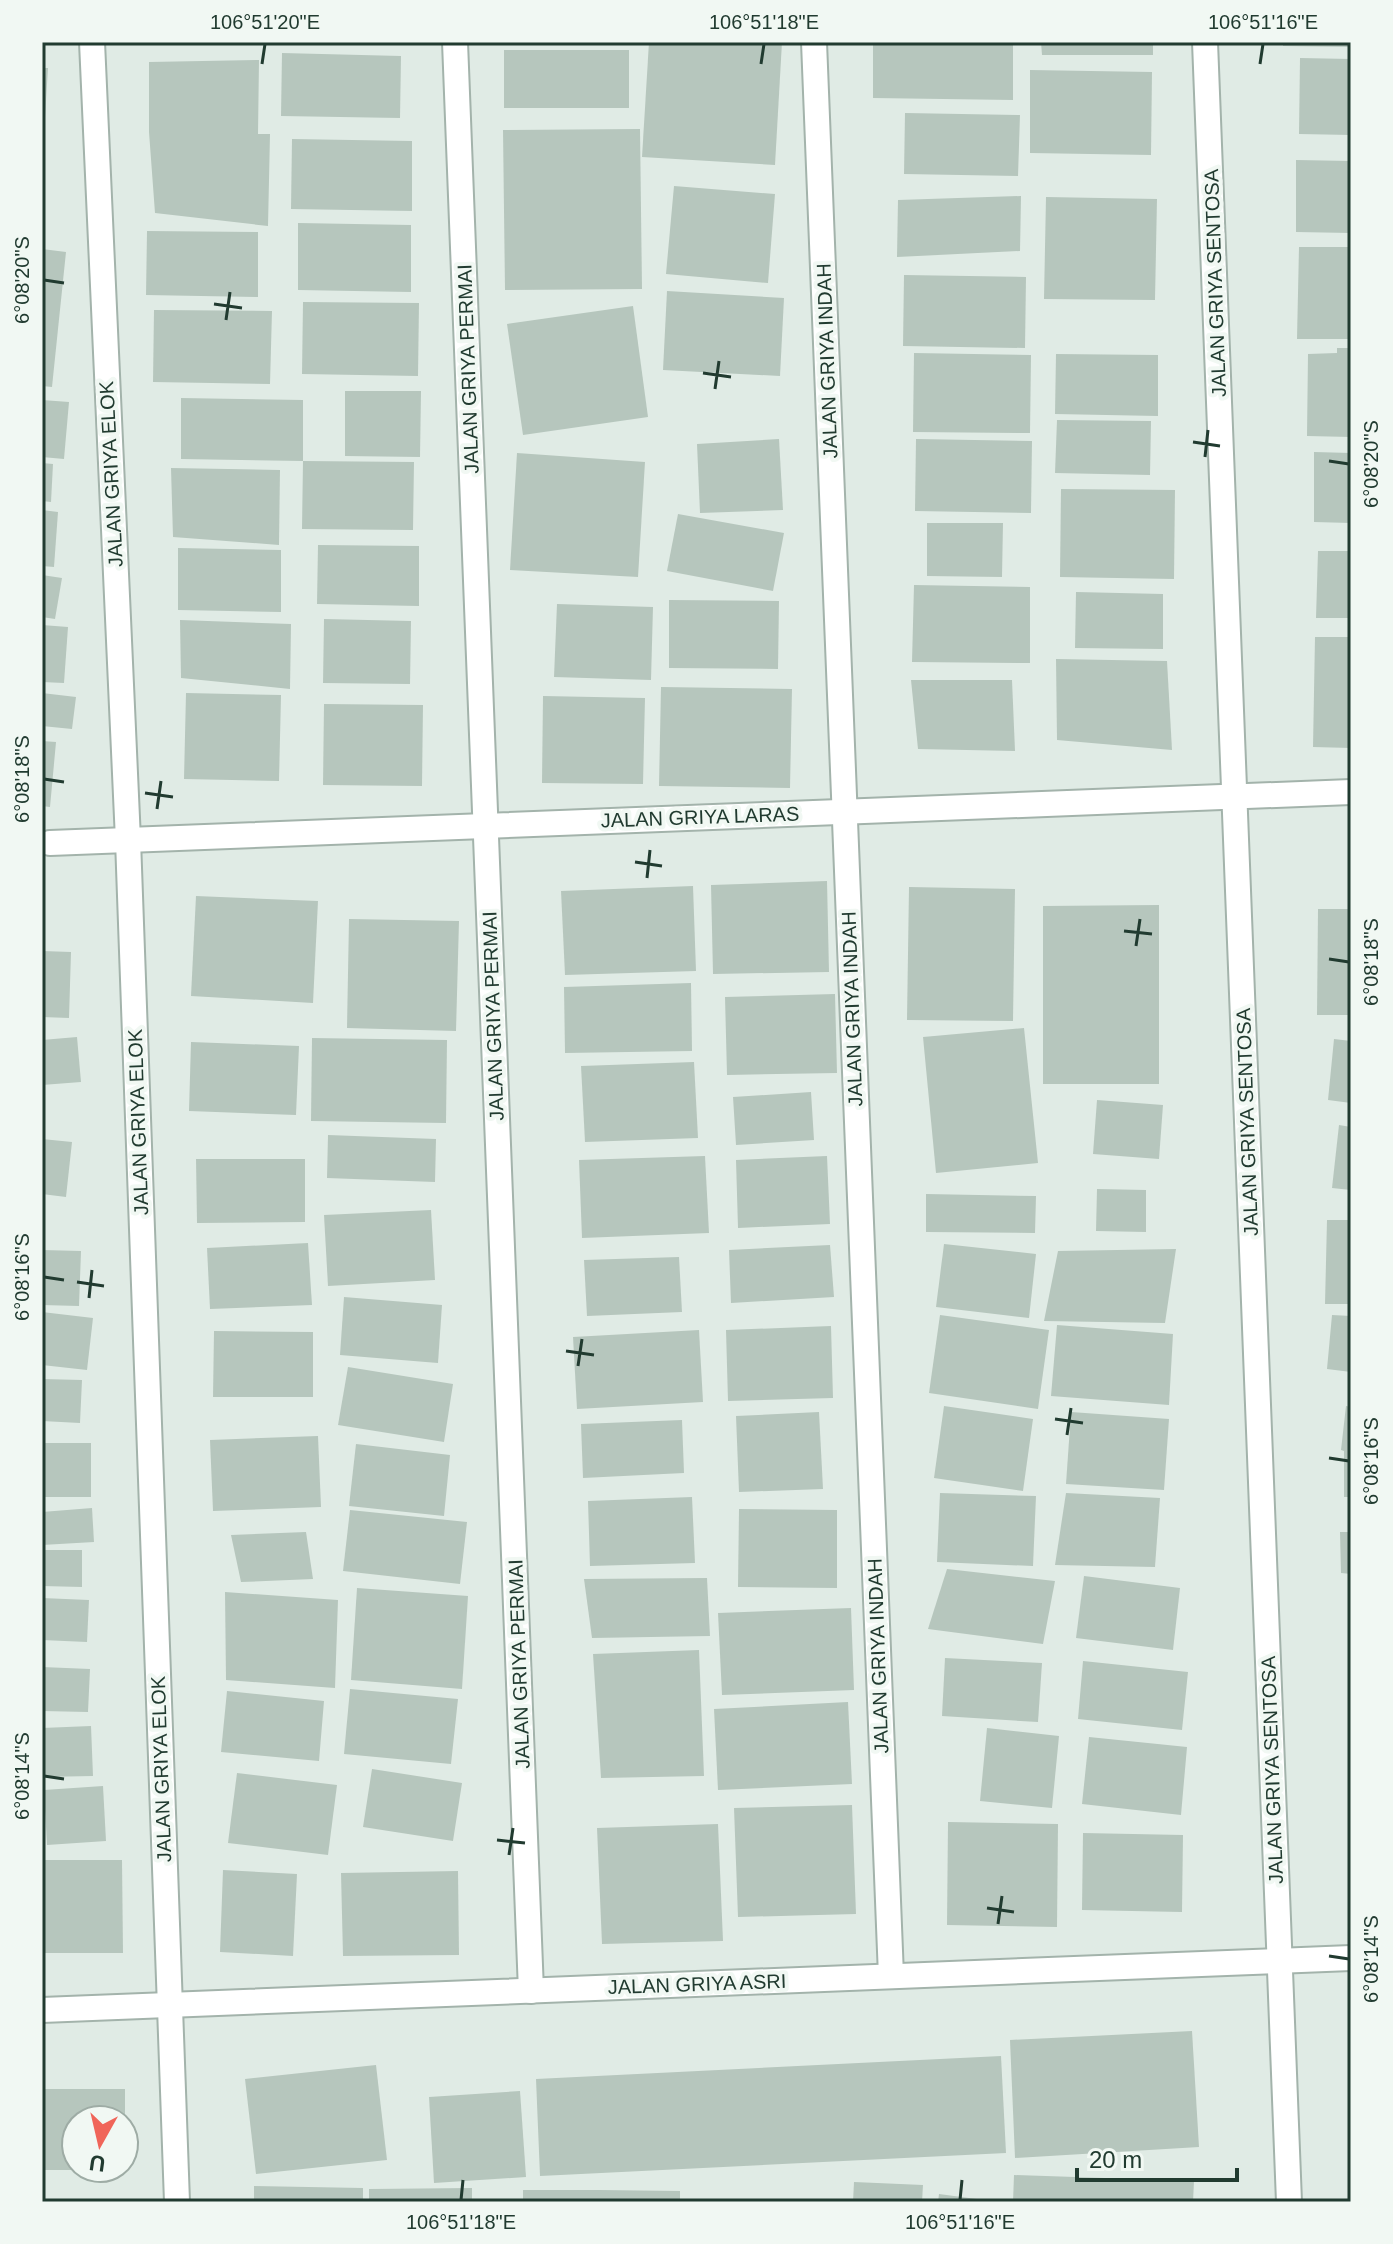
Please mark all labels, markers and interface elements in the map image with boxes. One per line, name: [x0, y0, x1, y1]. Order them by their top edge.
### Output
text: 106°51'20"E: [210, 11, 320, 33]
text: 106°51'18"E: [709, 11, 819, 33]
text: 106°51'16"E: [1208, 11, 1318, 33]
street label: JALAN GRIYA SENTOSA: [1200, 168, 1230, 397]
text: 6°08'20"S: [11, 236, 33, 324]
street label: JALAN GRIYA INDAH: [813, 263, 841, 459]
street label: JALAN GRIYA PERMAI: [453, 264, 483, 474]
street label: JALAN GRIYA ELOK: [95, 380, 127, 568]
text: 6°08'20"S: [1360, 420, 1382, 508]
text: 6°08'18"S: [11, 735, 33, 823]
street label: JALAN GRIYA LARAS: [600, 803, 800, 831]
street label: JALAN GRIYA PERMAI: [478, 911, 508, 1121]
street label: JALAN GRIYA INDAH: [838, 911, 866, 1107]
text: 6°08'18"S: [1360, 918, 1382, 1006]
street label: JALAN GRIYA SENTOSA: [1232, 1007, 1262, 1236]
street label: JALAN GRIYA ELOK: [124, 1028, 152, 1216]
text: 6°08'16"S: [11, 1233, 33, 1321]
text: 6°08'16"S: [1360, 1417, 1382, 1505]
street label: JALAN GRIYA INDAH: [864, 1558, 892, 1754]
street label: JALAN GRIYA PERMAI: [504, 1559, 534, 1769]
street label: JALAN GRIYA SENTOSA: [1257, 1655, 1287, 1884]
street label: JALAN GRIYA ELOK: [147, 1675, 175, 1863]
text: 6°08'14"S: [11, 1732, 33, 1820]
text: 6°08'14"S: [1360, 1915, 1382, 2003]
street label: JALAN GRIYA ASRI: [607, 1970, 787, 1998]
north arrow: [60, 2104, 140, 2184]
scale bar: [1077, 2132, 1237, 2182]
text: 20 m: [1089, 2146, 1142, 2173]
text: U: [88, 2150, 107, 2177]
text: 106°51'18"E: [406, 2211, 516, 2233]
text: 106°51'16"E: [905, 2211, 1015, 2233]

